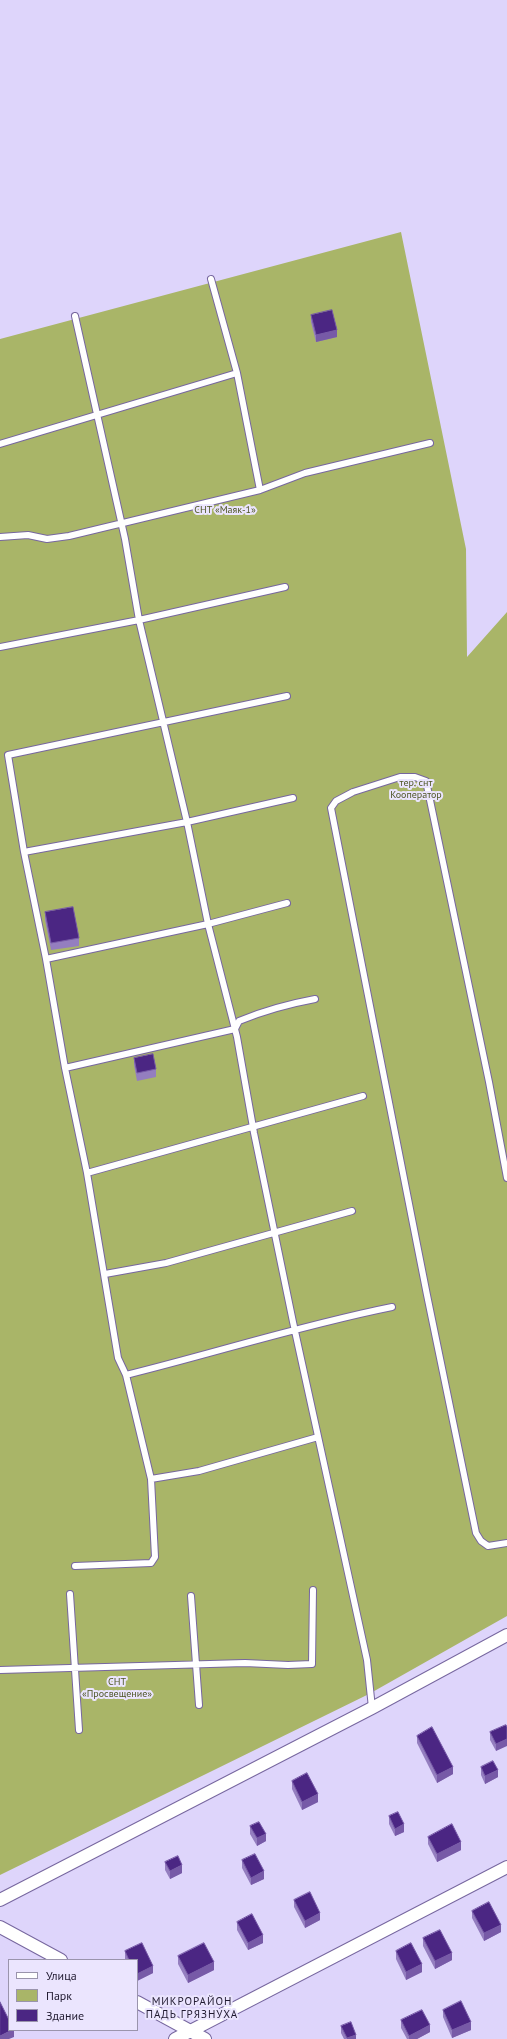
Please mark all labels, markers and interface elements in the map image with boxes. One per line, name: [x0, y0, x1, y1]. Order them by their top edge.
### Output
park label: СНТ «Маяк-1»: [194, 504, 256, 516]
park label: тер. снт Кооператор: [390, 777, 442, 800]
park label: СНТ «Просвещение»: [82, 1676, 152, 1700]
legend: [8, 1959, 138, 2031]
text: Улица: [46, 1968, 77, 1983]
text: Парк: [46, 1988, 72, 2003]
district label: МИКРОРАЙОН ПАДЬ ГРЯЗНУХА: [146, 1995, 238, 2021]
text: Здание: [46, 2008, 84, 2023]

